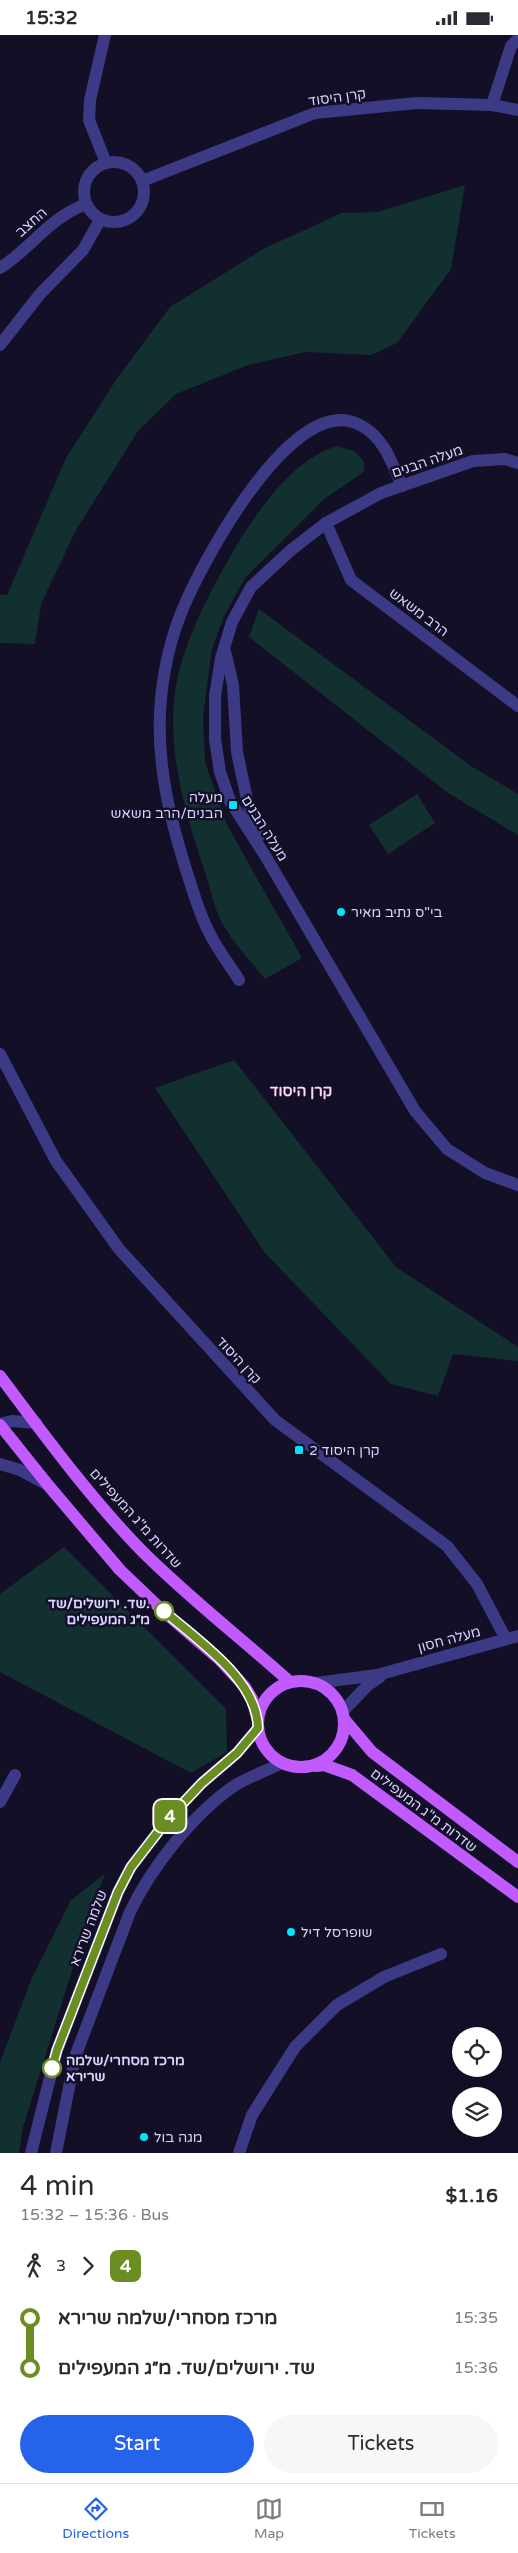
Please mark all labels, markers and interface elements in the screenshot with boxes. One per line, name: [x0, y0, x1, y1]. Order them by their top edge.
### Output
text: 15:32: [25, 7, 78, 29]
street label: קרן היסוד: [307, 85, 367, 110]
street label: החצב: [12, 204, 51, 241]
street label: מעלה הבנים: [389, 441, 465, 482]
street label: הרב משאש: [386, 585, 452, 640]
place label: מעלה הבנים/הרב משאש: [111, 789, 223, 822]
street label: מעלה הבנים: [238, 792, 291, 864]
marker: מעלה הבנים/הרב משאש: [227, 799, 239, 811]
place label: בי"ס נתיב מאיר: [351, 904, 443, 921]
marker: בי"ס נתיב מאיר: [335, 906, 347, 918]
district label: קרן היסוד: [270, 1082, 332, 1100]
street label: קרן היסוד: [213, 1333, 265, 1387]
place label: קרן היסוד 2: [309, 1442, 380, 1459]
marker: קרן היסוד 2: [293, 1444, 305, 1456]
street label: שדרות מ"ג המעפילים: [86, 1465, 185, 1572]
place label: שד. ירושלים/שד. מ״ג המעפילים: [48, 1595, 150, 1628]
marker: שד. ירושלים/שד. מ״ג המעפילים: [154, 1601, 174, 1621]
street label: מעלה חסון: [416, 1623, 482, 1656]
street label: שדרות מ"ג המעפילים: [367, 1765, 480, 1856]
line badge: 4: [154, 1800, 186, 1832]
text: 4: [164, 1805, 176, 1827]
street label: שלמה שרירא: [66, 1888, 111, 1969]
place label: שופרסל דיל: [301, 1924, 372, 1941]
marker: שופרסל דיל: [285, 1926, 297, 1938]
map controls: [452, 2027, 502, 2137]
button: locate: [452, 2027, 502, 2077]
place label: מרכז מסחרי/שלמה שרירא: [66, 2052, 185, 2085]
marker: מרכז מסחרי/שלמה שרירא: [42, 2058, 62, 2078]
button: layers: [452, 2087, 502, 2137]
place label: מגה בול: [154, 2129, 203, 2146]
marker: מגה בול: [138, 2131, 150, 2143]
text: 4 min: [20, 2169, 95, 2203]
text: $1.16: [446, 2185, 498, 2207]
text: 15:32 – 15:36 · Bus: [20, 2205, 169, 2225]
icon: walk: [20, 2252, 48, 2280]
icon: forward: [74, 2252, 102, 2280]
text: 4: [120, 2255, 131, 2277]
text: 3: [56, 2256, 66, 2276]
text: מרכז מסחרי/שלמה שרירא: [58, 2307, 278, 2329]
text: 15:35: [454, 2308, 498, 2328]
text: שד. ירושלים/שד. מ״ג המעפילים: [58, 2357, 315, 2379]
text: 15:36: [454, 2358, 498, 2378]
button: Start: [20, 2415, 254, 2473]
button: Tickets: [264, 2415, 498, 2473]
tab: Directions: [62, 2495, 129, 2542]
tab: Map: [254, 2495, 284, 2542]
tab: Tickets: [409, 2495, 456, 2542]

